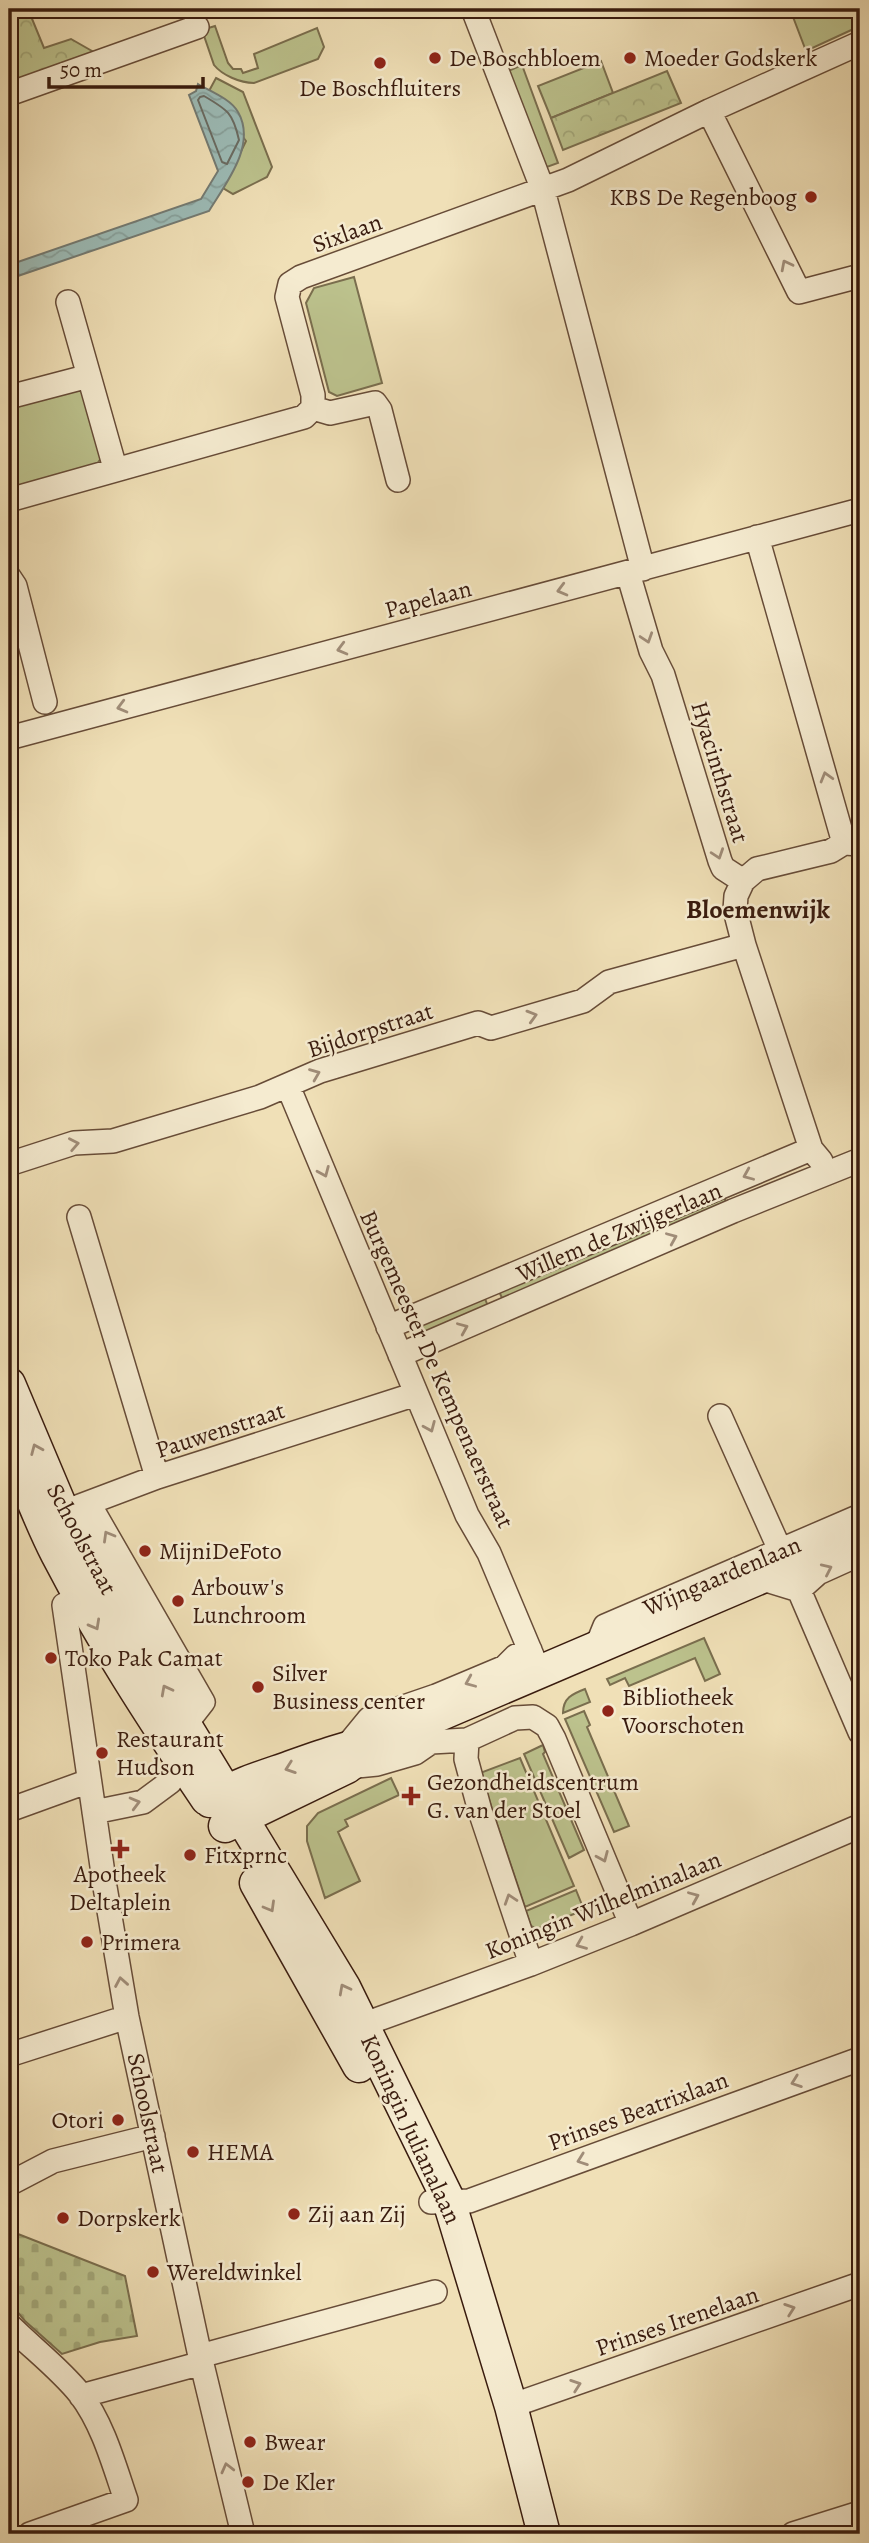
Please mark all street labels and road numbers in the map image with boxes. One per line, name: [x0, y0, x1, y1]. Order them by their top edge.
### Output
street label: Sixlaan: [308, 206, 386, 260]
street label: Papelaan: [381, 572, 475, 626]
street label: Hyacinthstraat: [683, 697, 757, 847]
street label: Bijdorpstraat: [303, 995, 437, 1065]
street label: Willem de Zwijgerlaan: [511, 1174, 726, 1290]
street label: Burgemeester De Kempenaerstraat: [352, 1205, 522, 1533]
street label: Pauwenstraat: [151, 1394, 289, 1466]
street label: Schoolstraat: [39, 1478, 125, 1600]
street label: Wijngaardenlaan: [637, 1528, 806, 1624]
street label: Koningin Wilhelminalaan: [480, 1843, 726, 1967]
street label: Koningin Julianalaan: [353, 2029, 469, 2229]
street label: Schoolstraat: [120, 2050, 176, 2176]
street label: Prinses Beatrixlaan: [543, 2064, 733, 2158]
street label: Prinses Irenelaan: [591, 2278, 763, 2364]

